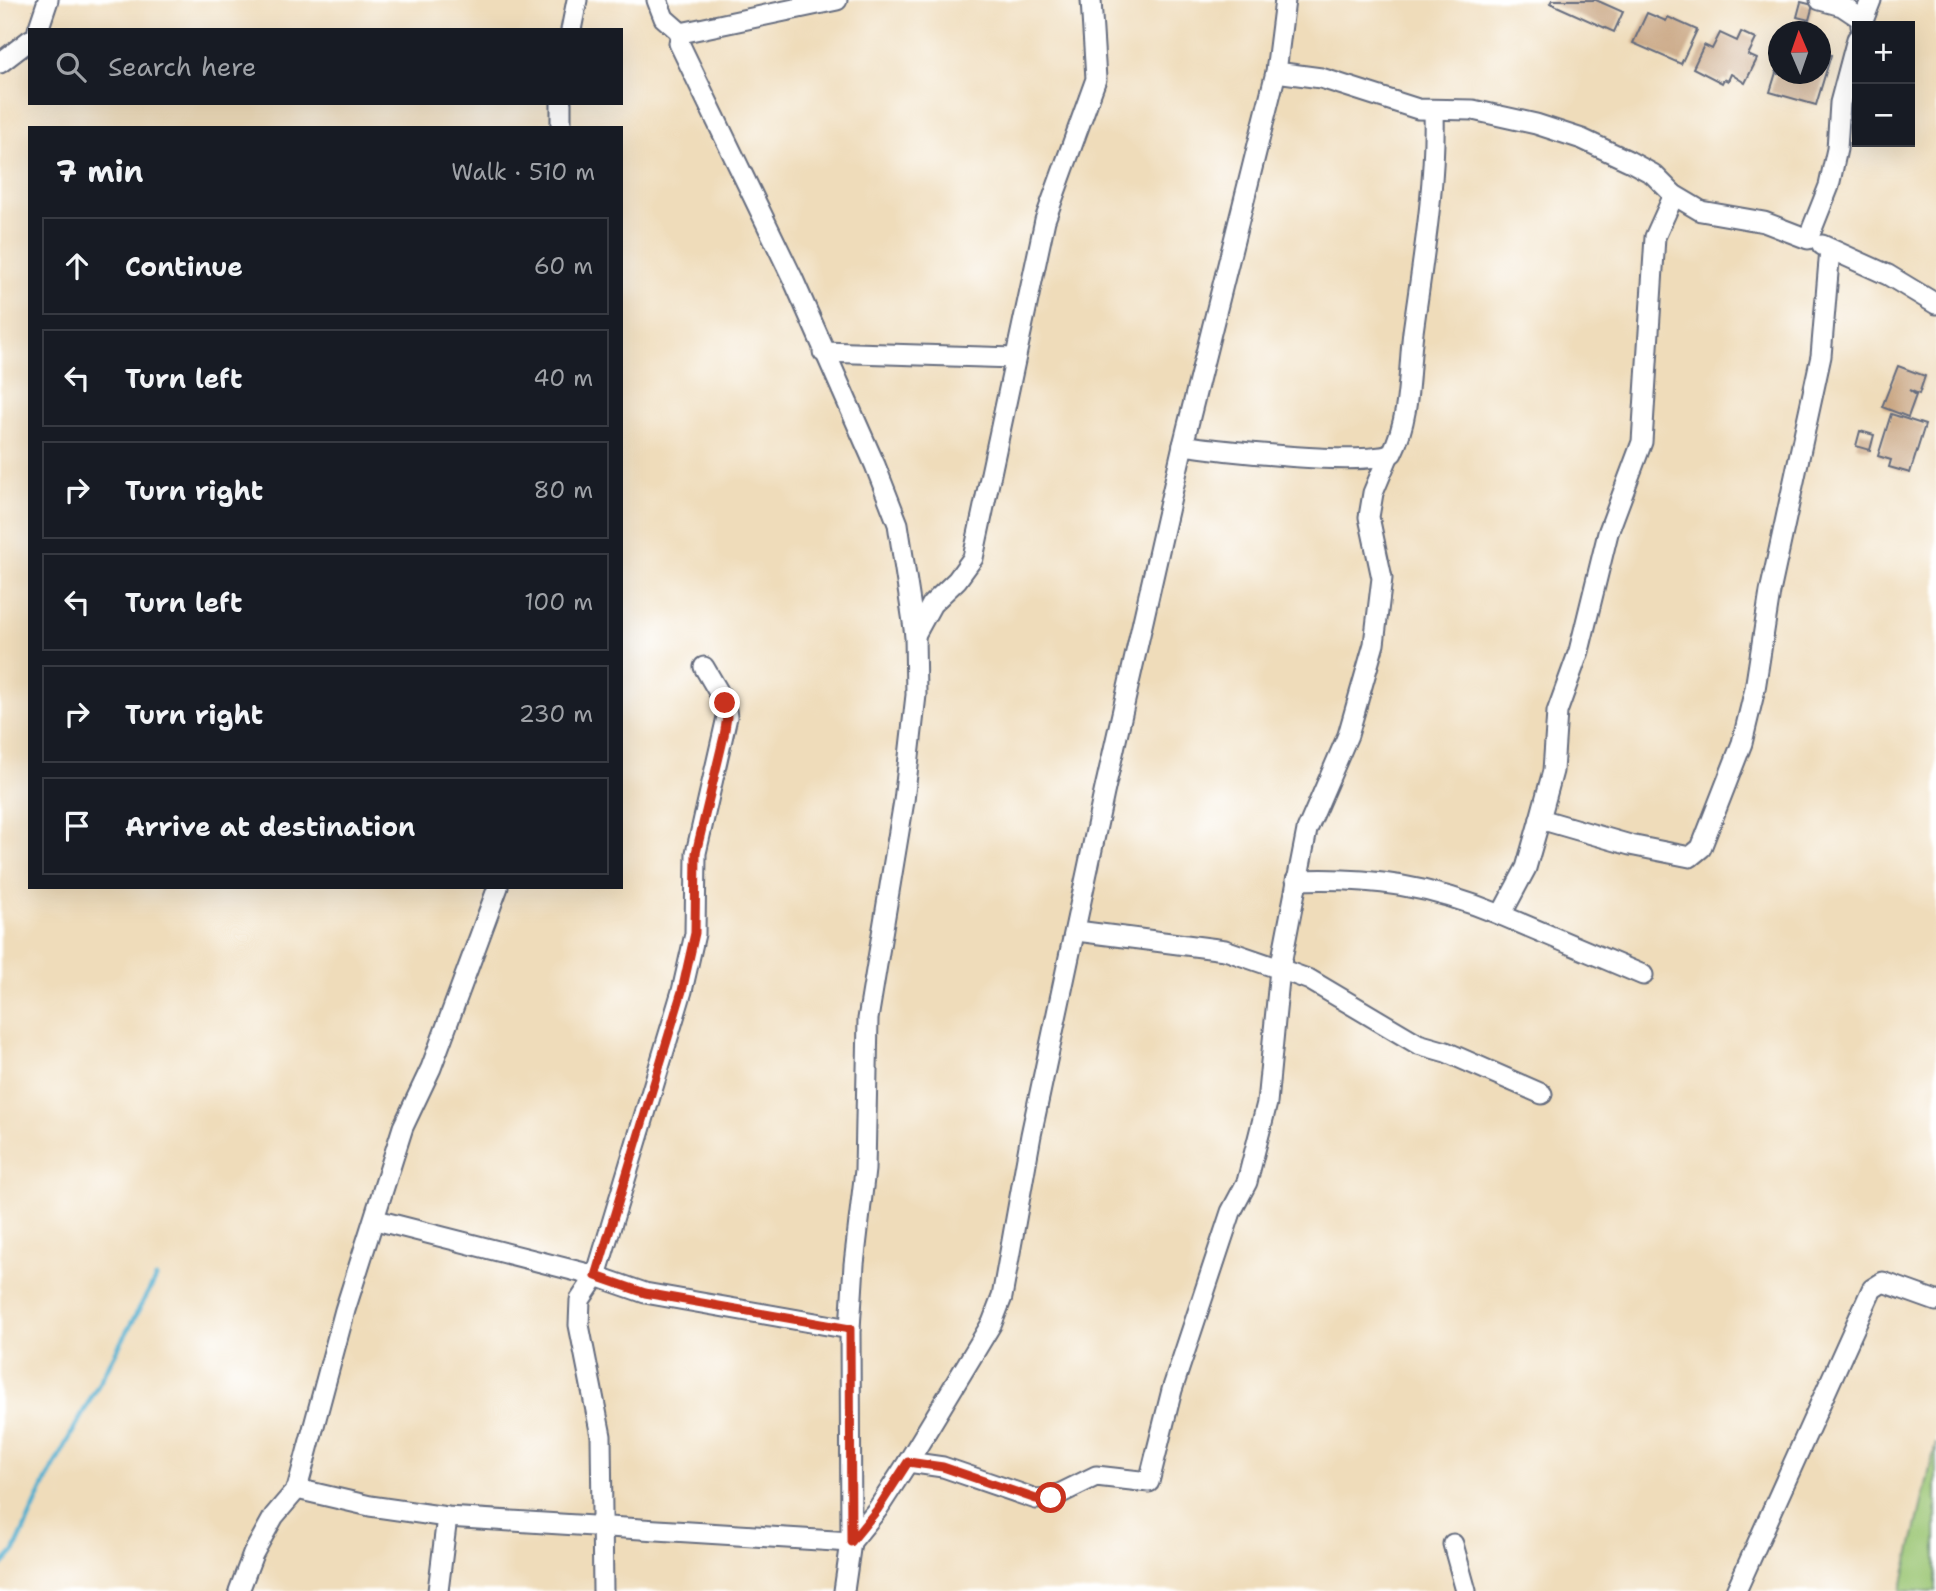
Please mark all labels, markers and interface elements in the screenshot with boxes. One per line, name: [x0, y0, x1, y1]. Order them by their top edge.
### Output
north arrow: [1768, 21, 1831, 84]
map controls: [1852, 21, 1915, 147]
button: +: [1852, 21, 1915, 84]
search box: [28, 28, 623, 105]
icon: search: [52, 48, 90, 86]
text: Search here: [108, 49, 257, 84]
button: −: [1852, 84, 1915, 147]
text: 7 min: [56, 151, 143, 192]
text: Walk · 510 m: [451, 157, 595, 187]
icon: ahead: [58, 247, 96, 285]
text: Continue: [125, 249, 243, 284]
text: 60 m: [534, 251, 593, 281]
icon: left: [58, 359, 96, 397]
text: Turn left: [125, 361, 242, 396]
text: 40 m: [533, 363, 593, 393]
icon: right: [58, 471, 96, 509]
text: Turn right: [125, 473, 263, 508]
text: 80 m: [534, 475, 593, 505]
icon: left: [58, 583, 96, 621]
text: Turn left: [125, 585, 242, 620]
text: 100 m: [524, 587, 593, 617]
route end: [709, 687, 740, 718]
icon: right: [58, 695, 96, 733]
text: Turn right: [125, 697, 263, 732]
text: 230 m: [519, 699, 593, 729]
icon: arrive: [58, 807, 96, 845]
text: Arrive at destination: [125, 809, 415, 844]
route start: [1035, 1482, 1066, 1513]

